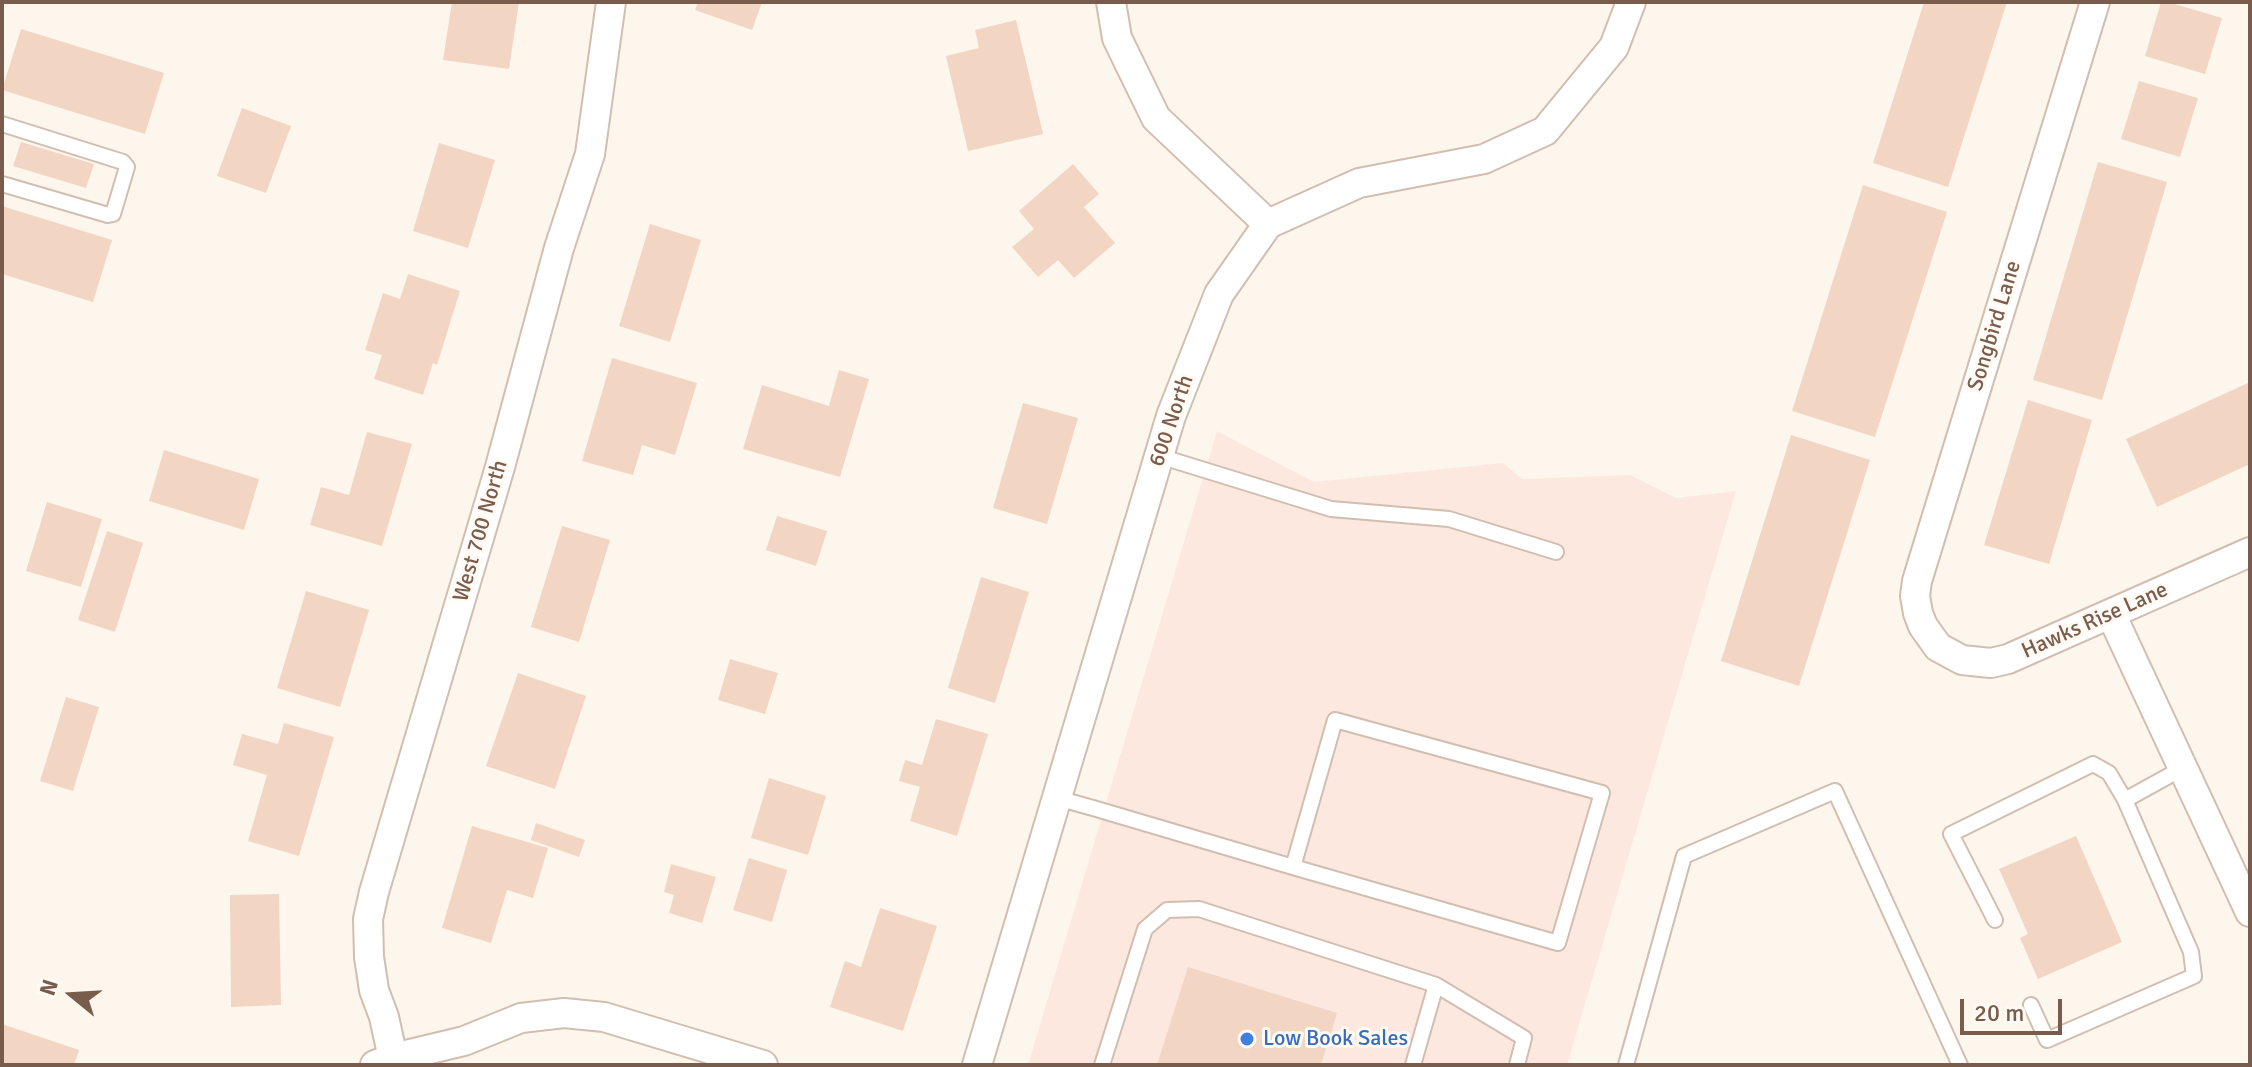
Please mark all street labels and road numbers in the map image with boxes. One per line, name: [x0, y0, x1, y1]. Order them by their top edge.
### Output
street label: Songbird Lane: [1963, 258, 2027, 394]
street label: 600 North: [1144, 372, 1200, 470]
street label: West 700 North: [448, 457, 514, 605]
street label: Hawks Rise Lane: [2018, 577, 2172, 665]

